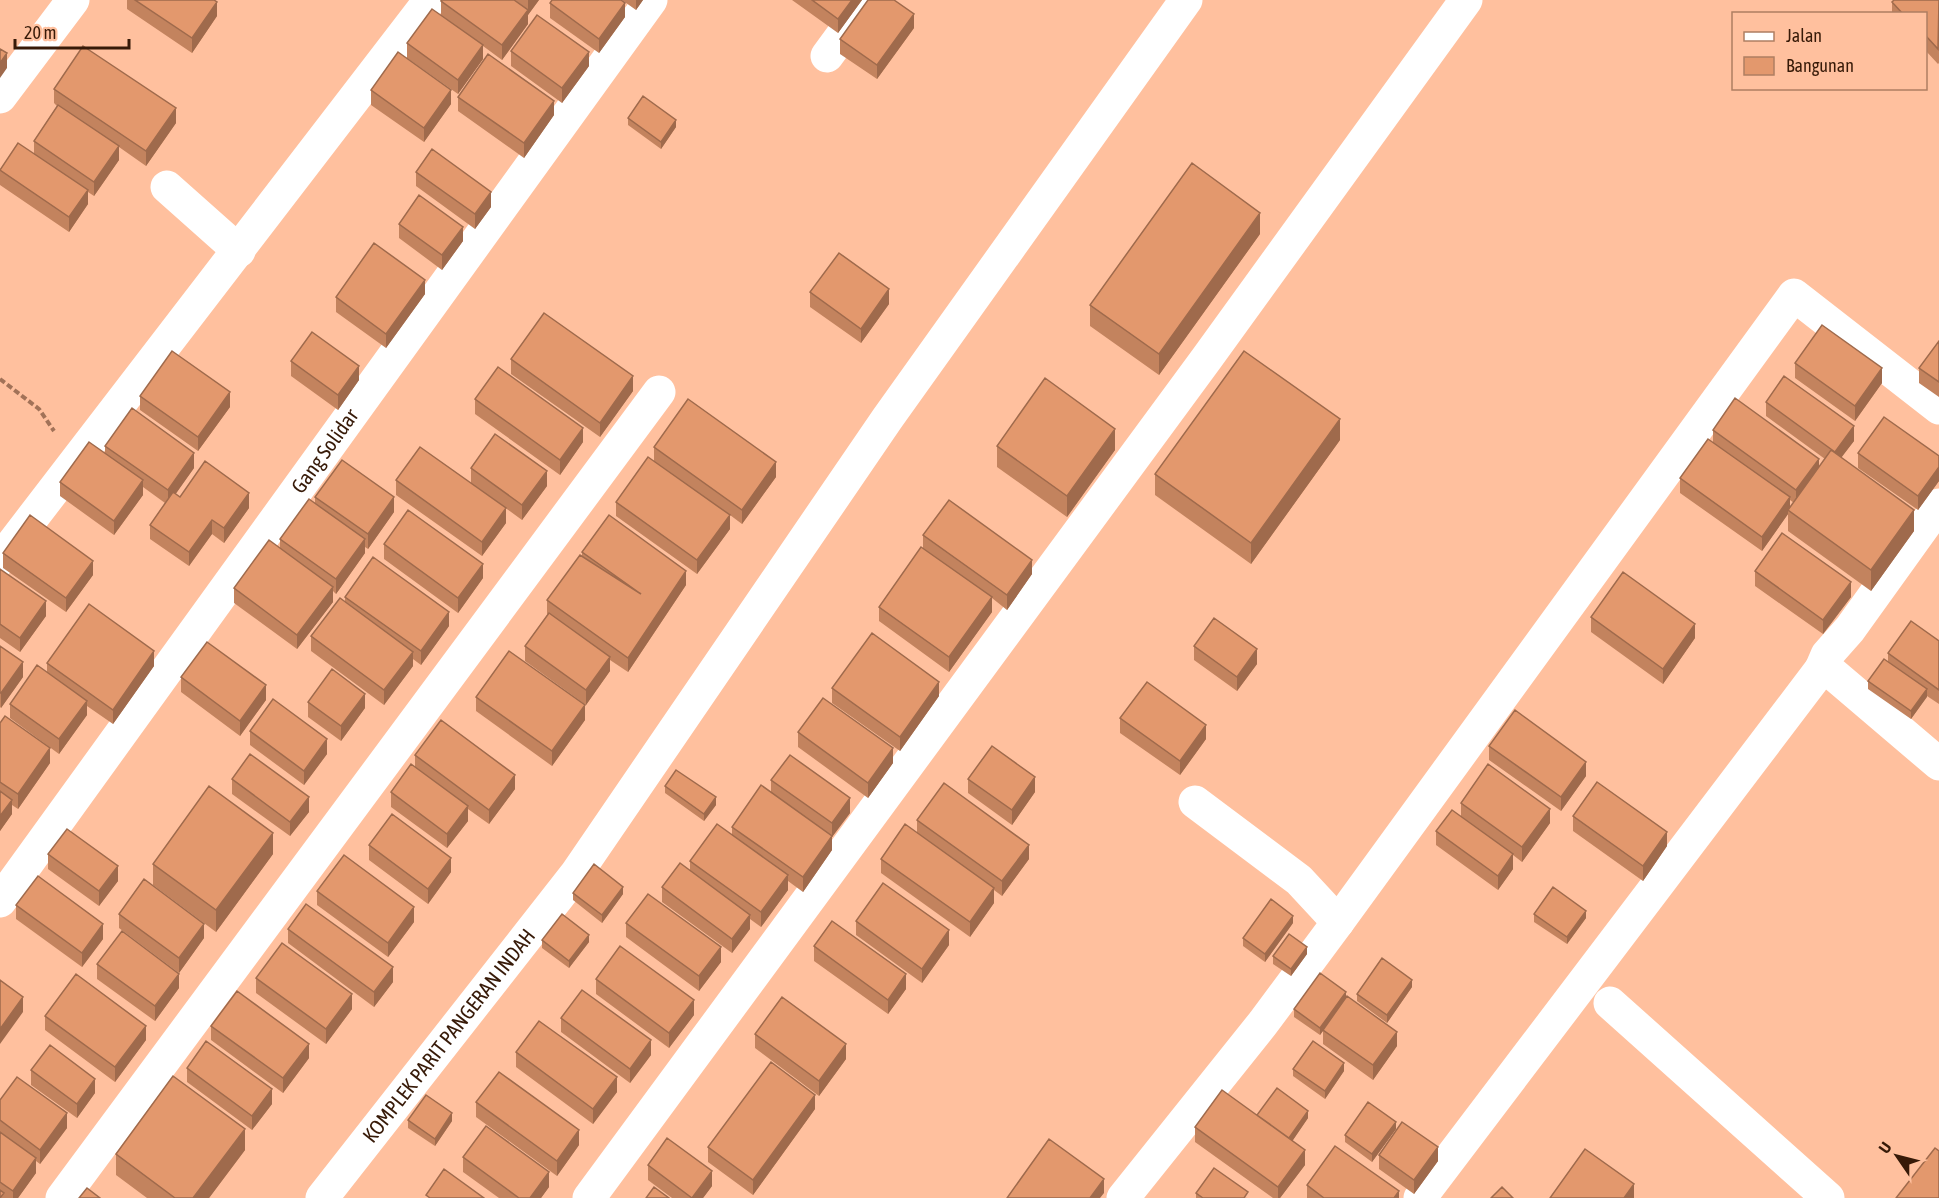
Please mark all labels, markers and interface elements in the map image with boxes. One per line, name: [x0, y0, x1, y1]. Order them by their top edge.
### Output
scale bar: [15, 12, 129, 50]
legend: [1732, 12, 1927, 90]
text: 20 m: [24, 22, 56, 43]
text: Jalan: [1786, 25, 1822, 46]
text: Bangunan: [1786, 55, 1854, 76]
street label: Gang Solidar: [286, 403, 363, 497]
street label: KOMPLEK PARIT PANGERAN INDAH: [357, 924, 539, 1147]
north arrow: [1867, 1126, 1927, 1186]
text: U: [1875, 1138, 1895, 1156]

